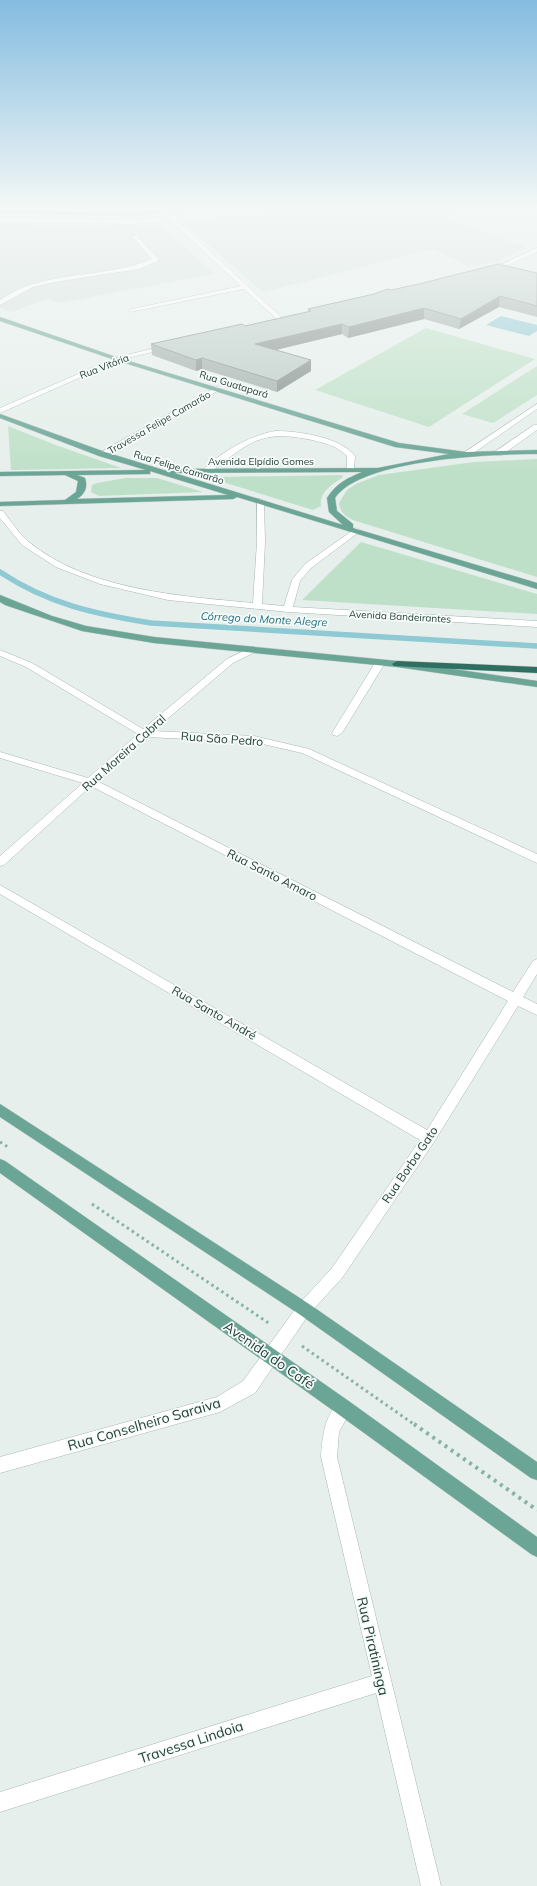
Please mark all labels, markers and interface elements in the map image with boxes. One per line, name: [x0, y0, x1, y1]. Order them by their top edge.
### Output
street label: Rua Vitória: [78, 351, 131, 382]
street label: Rua Guatapará: [198, 368, 270, 401]
street label: Travessa Felipe Camarão: [106, 388, 213, 457]
street label: Rua Felipe Camarão: [132, 448, 226, 487]
street label: Avenida Elpídio Gomes: [208, 455, 314, 468]
street label: Avenida Bandeirantes: [349, 607, 451, 626]
water label: Córrego do Monte Alegre: [200, 609, 328, 629]
street label: Rua Moreira Cabral: [79, 711, 169, 794]
street label: Rua São Pedro: [180, 728, 264, 749]
street label: Rua Santo Amaro: [225, 845, 320, 904]
street label: Rua Santo André: [169, 982, 259, 1043]
street label: Rua Borba Gato: [378, 1123, 441, 1206]
street label: Avenida do Café: [220, 1317, 318, 1393]
street label: Rua Conselheiro Saraiva: [65, 1394, 223, 1454]
street label: Rua Piratininga: [353, 1595, 393, 1697]
street label: Travessa Lindoia: [136, 1717, 246, 1767]

